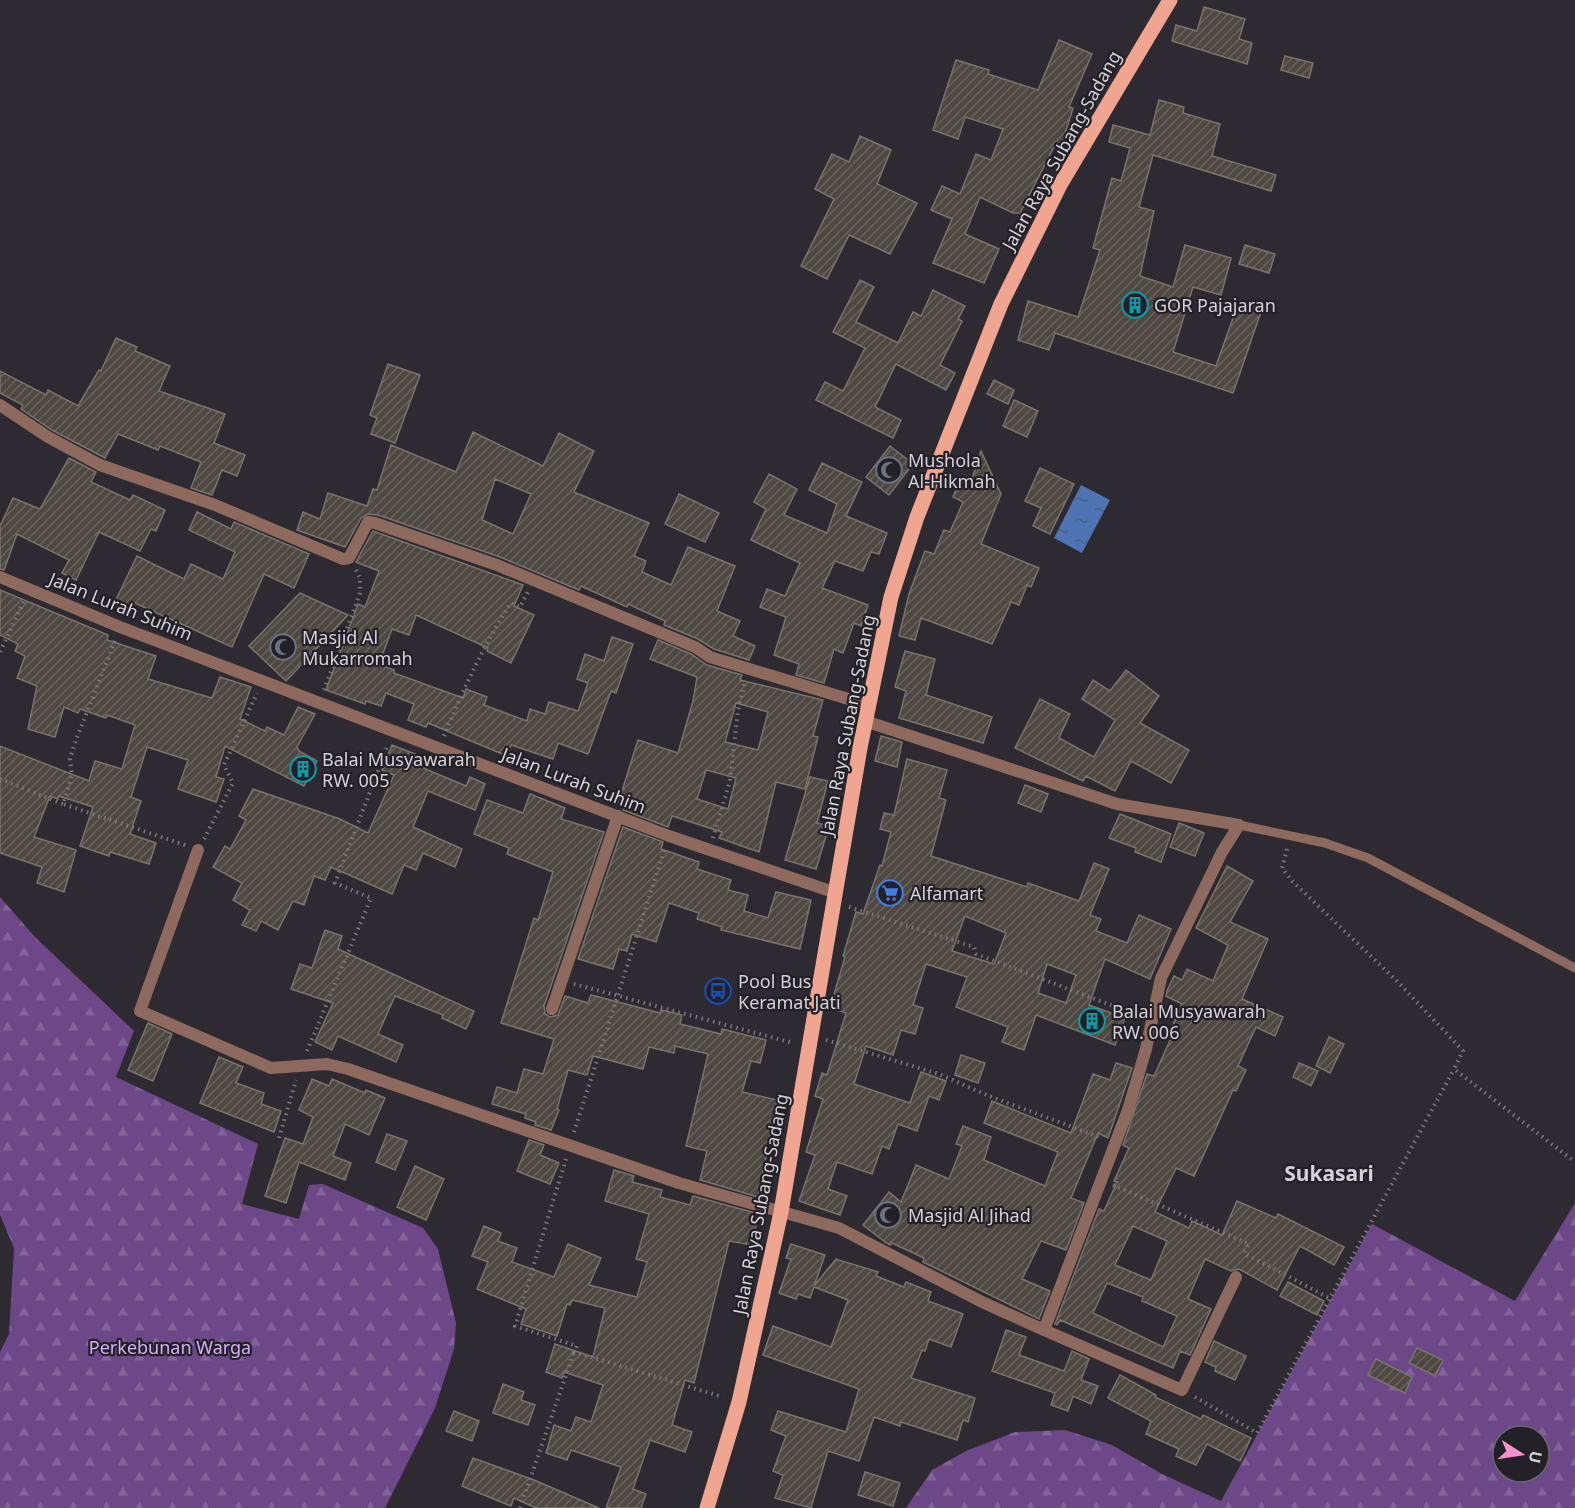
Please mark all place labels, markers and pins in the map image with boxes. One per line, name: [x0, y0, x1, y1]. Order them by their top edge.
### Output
building icon: GOR Pajajaran: [1120, 290, 1150, 320]
place label: GOR Pajajaran: [1154, 293, 1276, 317]
place label: Mushola Al-Hikmah: [908, 448, 996, 493]
mosque icon: Mushola Al-Hikmah: [874, 455, 904, 485]
place label: Masjid Al Mukarromah: [302, 625, 413, 670]
mosque icon: Masjid Al Mukarromah: [268, 632, 298, 662]
place label: Balai Musyawarah RW. 005: [322, 747, 476, 792]
building icon: Balai Musyawarah RW. 005: [288, 754, 318, 784]
supermarket icon: Alfamart: [875, 878, 905, 908]
place label: Alfamart: [910, 881, 984, 905]
place label: Pool Bus Keramat Jati: [738, 969, 841, 1014]
bus stop icon: Pool Bus Keramat Jati: [703, 976, 733, 1006]
place label: Balai Musyawarah RW. 006: [1112, 999, 1266, 1044]
building icon: Balai Musyawarah RW. 006: [1077, 1006, 1107, 1036]
mosque icon: Masjid Al Jihad: [873, 1200, 903, 1230]
place label: Masjid Al Jihad: [908, 1203, 1031, 1227]

